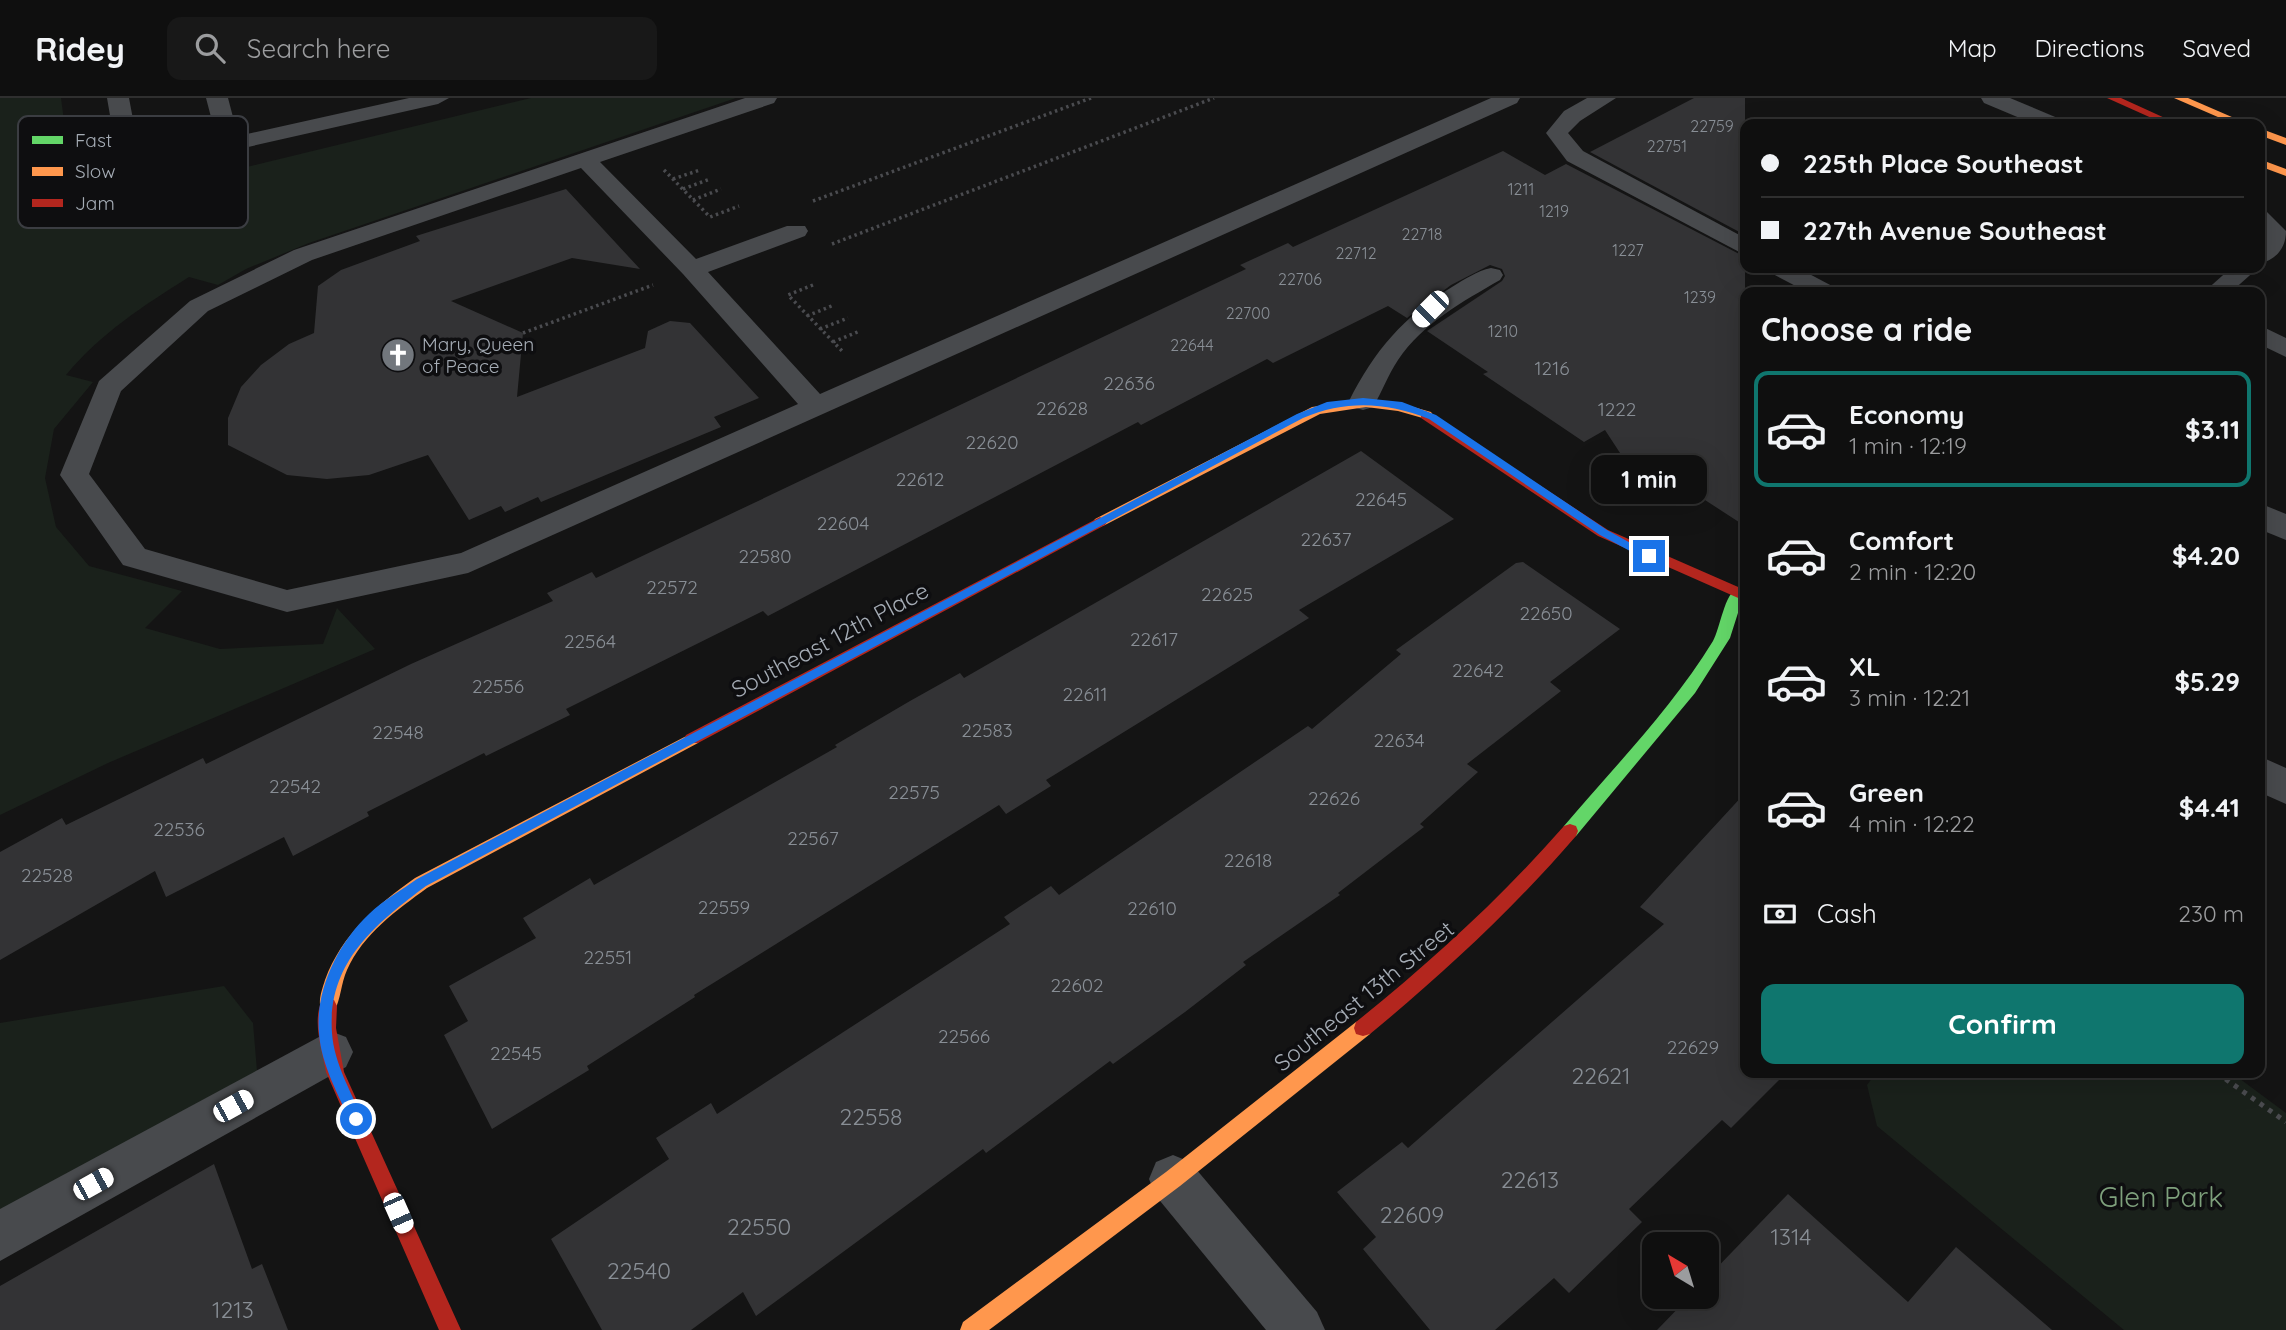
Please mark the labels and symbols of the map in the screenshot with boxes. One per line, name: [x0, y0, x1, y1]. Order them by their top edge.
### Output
legend: [18, 116, 248, 228]
house number: 22759: [1690, 116, 1734, 136]
text: Fast: [75, 128, 112, 152]
house number: 22751: [1647, 136, 1687, 156]
text: Slow: [75, 159, 116, 183]
house number: 1211: [1508, 179, 1534, 199]
text: Jam: [75, 191, 115, 215]
house number: 1219: [1539, 201, 1569, 221]
house number: 22718: [1402, 224, 1442, 244]
house number: 1227: [1612, 240, 1644, 260]
house number: 22712: [1335, 243, 1377, 263]
house number: 22706: [1278, 269, 1322, 289]
car: [1408, 287, 1453, 331]
house number: 1239: [1684, 287, 1716, 307]
house number: 22700: [1226, 303, 1270, 323]
house number: 1210: [1488, 321, 1518, 341]
place label: Mary, Queen of Peace: [422, 332, 534, 378]
house number: 22644: [1170, 335, 1214, 355]
church icon: Mary, Queen of Peace: [379, 336, 417, 374]
house number: 1216: [1535, 356, 1569, 380]
house number: 22636: [1103, 371, 1155, 395]
house number: 22628: [1036, 396, 1088, 420]
house number: 1222: [1598, 397, 1636, 421]
house number: 22620: [965, 430, 1019, 454]
callout: 1 min: [1591, 454, 1707, 504]
house number: 22612: [896, 467, 944, 491]
house number: 22645: [1355, 487, 1407, 511]
house number: 22604: [817, 511, 869, 535]
house number: 22637: [1301, 527, 1352, 551]
route end: [1633, 540, 1665, 572]
house number: 22580: [739, 544, 791, 568]
house number: 22572: [646, 575, 698, 599]
street label: Southeast 12th Place: [726, 575, 933, 704]
house number: 22625: [1201, 582, 1253, 606]
house number: 22650: [1520, 601, 1572, 625]
house number: 22617: [1130, 627, 1178, 651]
house number: 22564: [564, 629, 616, 653]
house number: 22642: [1452, 658, 1504, 682]
house number: 22556: [472, 674, 524, 698]
house number: 22611: [1062, 682, 1108, 706]
house number: 22583: [961, 718, 1013, 742]
house number: 22548: [372, 720, 424, 744]
house number: 22634: [1373, 728, 1425, 752]
house number: 22542: [269, 774, 321, 798]
house number: 22575: [888, 780, 940, 804]
house number: 22626: [1308, 786, 1360, 810]
house number: 22536: [153, 817, 205, 841]
house number: 22567: [787, 826, 839, 850]
house number: 22618: [1224, 848, 1272, 872]
house number: 22528: [21, 863, 73, 887]
house number: 22559: [698, 895, 750, 919]
house number: 22610: [1127, 896, 1177, 920]
street label: Southeast 13th Street: [1268, 914, 1460, 1077]
house number: 22551: [584, 945, 632, 969]
house number: 22602: [1050, 973, 1104, 997]
house number: 22566: [938, 1024, 990, 1048]
house number: 22629: [1667, 1035, 1719, 1059]
house number: 22545: [490, 1041, 542, 1065]
house number: 22621: [1571, 1061, 1631, 1090]
car: [210, 1087, 257, 1125]
house number: 22558: [840, 1102, 902, 1131]
route start: [340, 1103, 372, 1135]
car: [70, 1165, 117, 1203]
house number: 22613: [1501, 1165, 1559, 1194]
park label: Glen Park: [2099, 1179, 2223, 1214]
car: [380, 1190, 417, 1236]
house number: 22609: [1380, 1200, 1444, 1229]
house number: 22550: [727, 1212, 791, 1241]
house number: 1314: [1771, 1222, 1811, 1251]
north arrow: [1642, 1232, 1718, 1309]
house number: 22540: [607, 1256, 671, 1285]
house number: 1213: [212, 1295, 254, 1324]

